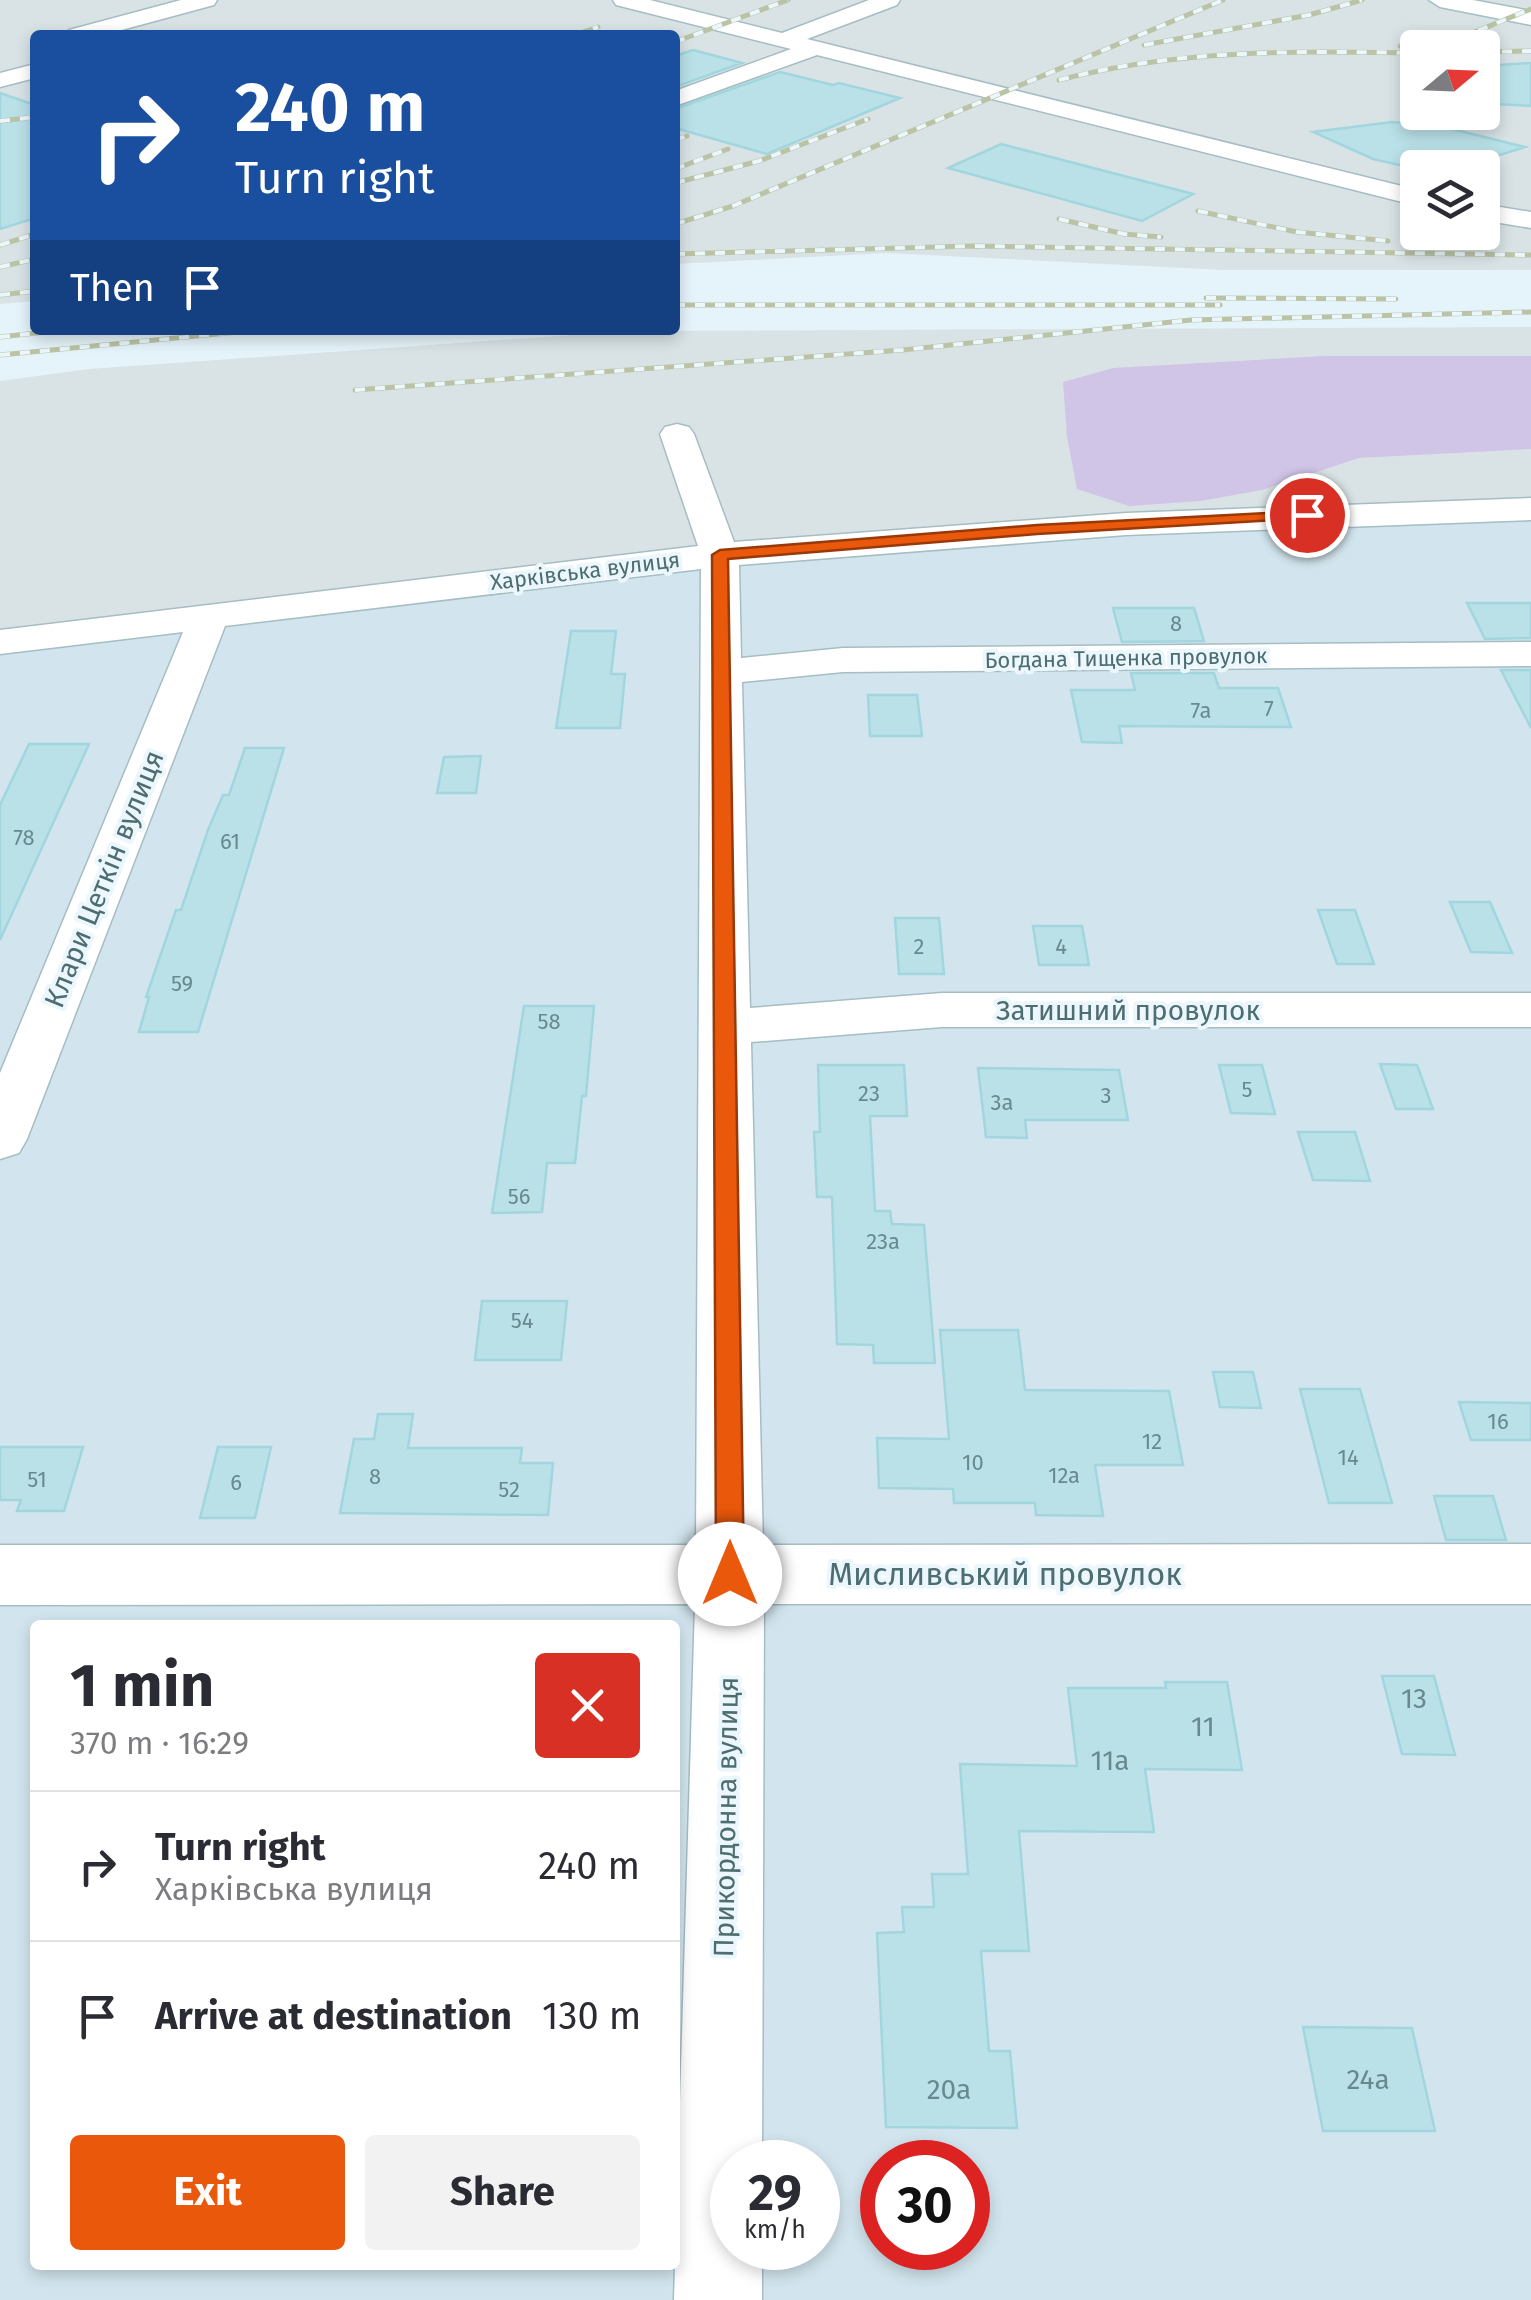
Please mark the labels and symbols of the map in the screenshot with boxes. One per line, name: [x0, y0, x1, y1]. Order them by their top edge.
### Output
north arrow: [1400, 30, 1500, 130]
pin: [1265, 473, 1350, 558]
street label: Харківська вулиця: [489, 546, 681, 596]
house number: 8: [1170, 610, 1182, 637]
street label: Богдана Тищенка провулок: [984, 642, 1268, 674]
house number: 7: [1264, 695, 1274, 722]
house number: 7а: [1190, 697, 1212, 724]
street label: Клари Цеткін вулиця: [37, 746, 171, 1012]
house number: 78: [13, 824, 35, 851]
house number: 61: [220, 828, 240, 855]
house number: 2: [914, 933, 924, 960]
house number: 4: [1055, 933, 1067, 960]
house number: 59: [171, 970, 193, 997]
street label: Затишний провулок: [996, 994, 1260, 1027]
house number: 58: [537, 1008, 561, 1035]
house number: 5: [1241, 1076, 1253, 1103]
house number: 23: [858, 1080, 880, 1107]
house number: 3: [1101, 1082, 1111, 1109]
house number: 3а: [991, 1089, 1013, 1116]
house number: 56: [508, 1183, 530, 1210]
house number: 23а: [866, 1228, 900, 1255]
house number: 54: [511, 1307, 534, 1334]
house number: 16: [1487, 1408, 1509, 1435]
house number: 12: [1142, 1428, 1162, 1455]
house number: 14: [1337, 1444, 1359, 1471]
house number: 10: [962, 1449, 984, 1476]
house number: 12а: [1048, 1462, 1080, 1489]
house number: 8: [369, 1463, 381, 1490]
house number: 51: [27, 1466, 47, 1493]
house number: 6: [230, 1469, 242, 1496]
house number: 52: [498, 1476, 520, 1503]
position arrow: [678, 1522, 782, 1626]
street label: Мисливський провулок: [828, 1555, 1182, 1593]
street label: Прикордонна вулиця: [707, 1676, 745, 1958]
house number: 13: [1401, 1682, 1427, 1715]
house number: 11: [1191, 1710, 1215, 1743]
house number: 11а: [1090, 1744, 1130, 1777]
house number: 24а: [1346, 2063, 1390, 2096]
house number: 20а: [927, 2073, 971, 2106]
speed limit sign: 30: [860, 2140, 990, 2270]

